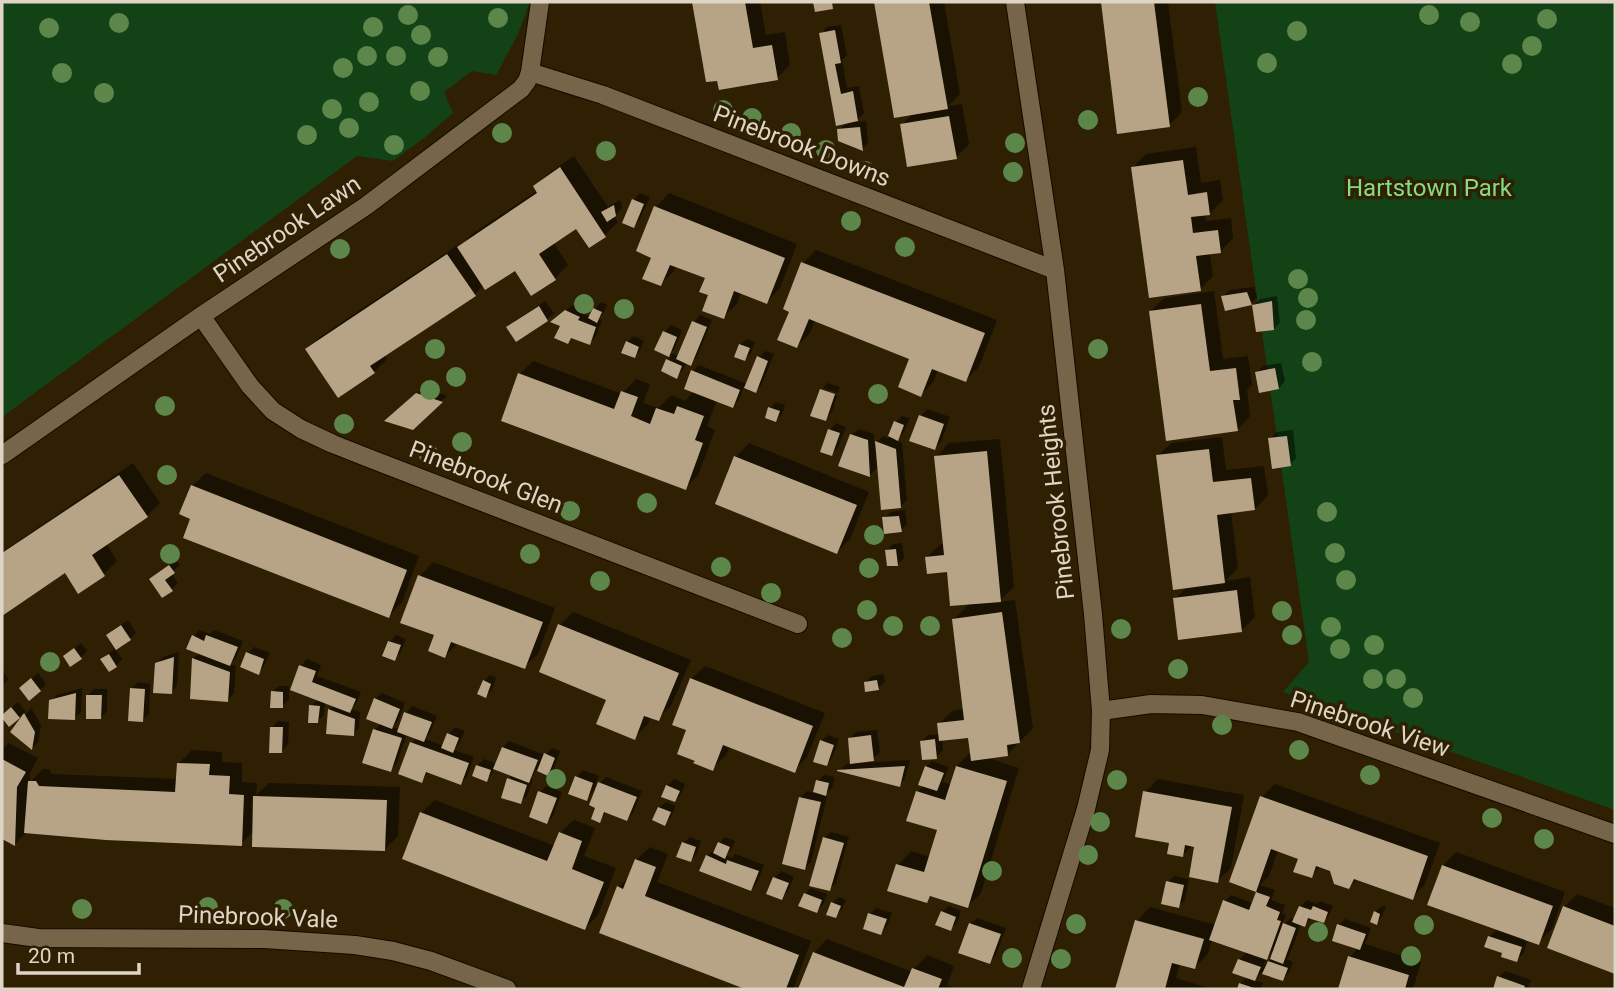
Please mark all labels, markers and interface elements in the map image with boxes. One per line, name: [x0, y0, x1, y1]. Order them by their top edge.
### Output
street label: Pinebrook Downs: [710, 99, 894, 193]
street label: Pinebrook Lawn: [208, 170, 366, 288]
park label: Hartstown Park: [1346, 174, 1513, 202]
street label: Pinebrook Heights: [1032, 403, 1080, 601]
street label: Pinebrook Glen: [405, 435, 567, 519]
street label: Pinebrook View: [1287, 685, 1453, 763]
street label: Pinebrook Vale: [177, 900, 339, 934]
scale bar: [18, 932, 138, 976]
text: 20 m: [28, 944, 75, 968]

